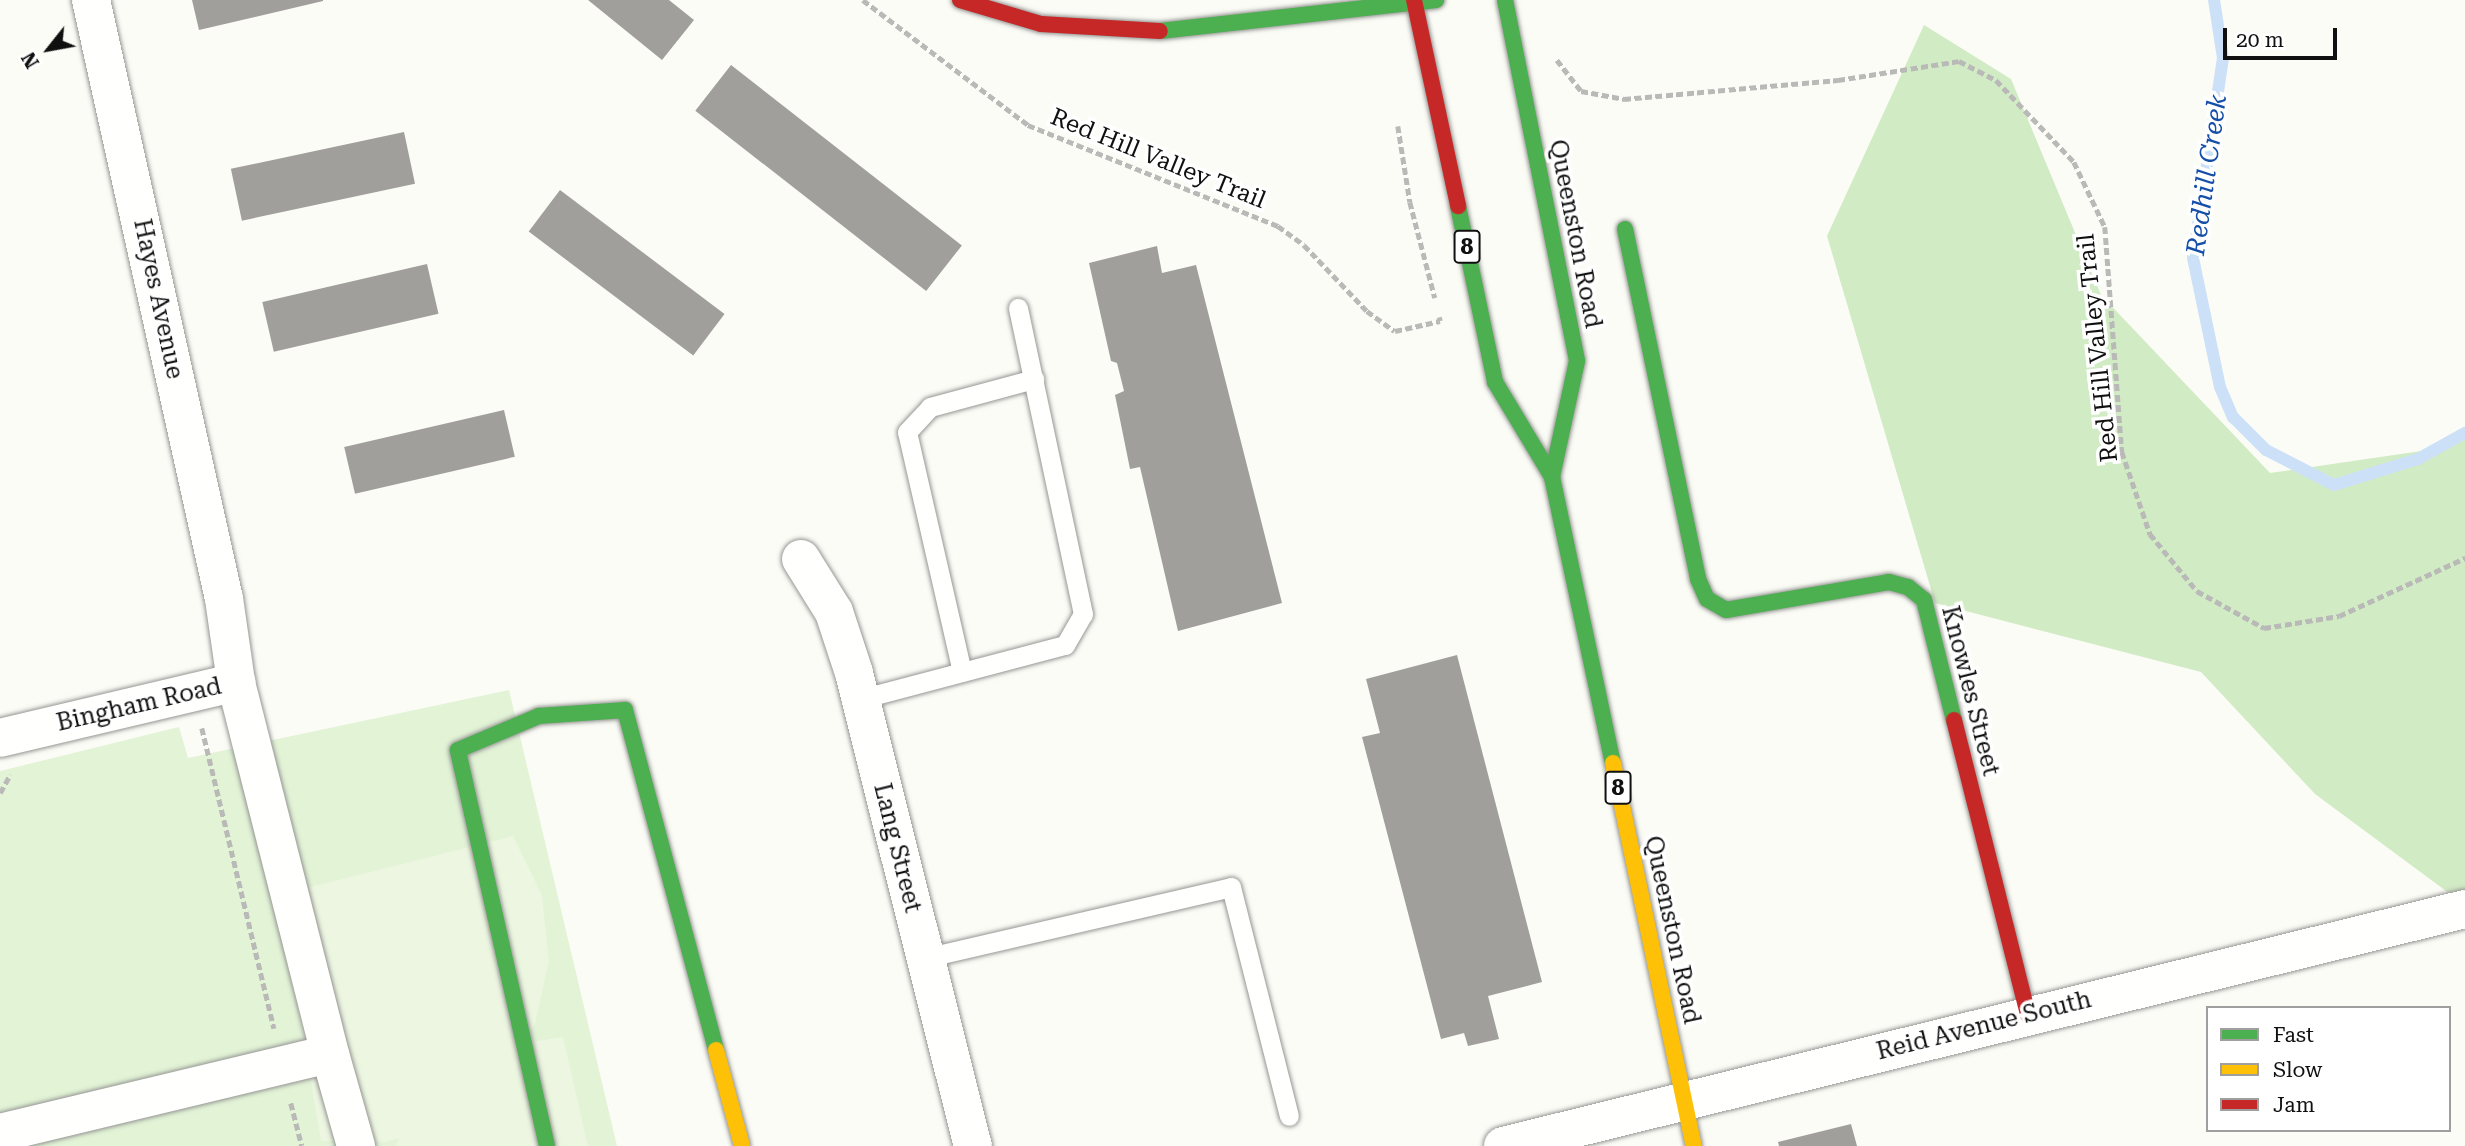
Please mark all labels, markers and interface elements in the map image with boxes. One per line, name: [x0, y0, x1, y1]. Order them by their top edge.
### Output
north arrow: [14, 14, 84, 84]
scale bar: [2227, 14, 2341, 58]
text: 20 m: [2236, 28, 2284, 52]
text: N: [17, 48, 44, 72]
water label: Redhill Creek: [2180, 93, 2234, 257]
street label: Red Hill Valley Trail: [1046, 103, 1270, 215]
street label: Queenston Road: [1543, 137, 1607, 331]
street label: Hayes Avenue: [127, 217, 189, 381]
road number: 8: [1453, 228, 1481, 266]
street label: Red Hill Valley Trail: [2072, 232, 2124, 464]
street label: Knowles Street: [1935, 603, 2005, 779]
street label: Bingham Road: [54, 672, 224, 738]
road number: 8: [1604, 768, 1632, 808]
street label: Lang Street: [867, 780, 927, 916]
street label: Queenston Road: [1638, 833, 1706, 1027]
street label: Reid Avenue South: [1874, 985, 2094, 1067]
legend: [2206, 1006, 2451, 1132]
text: Fast: [2273, 1023, 2314, 1047]
text: Slow: [2273, 1058, 2322, 1082]
text: Jam: [2273, 1093, 2315, 1117]

